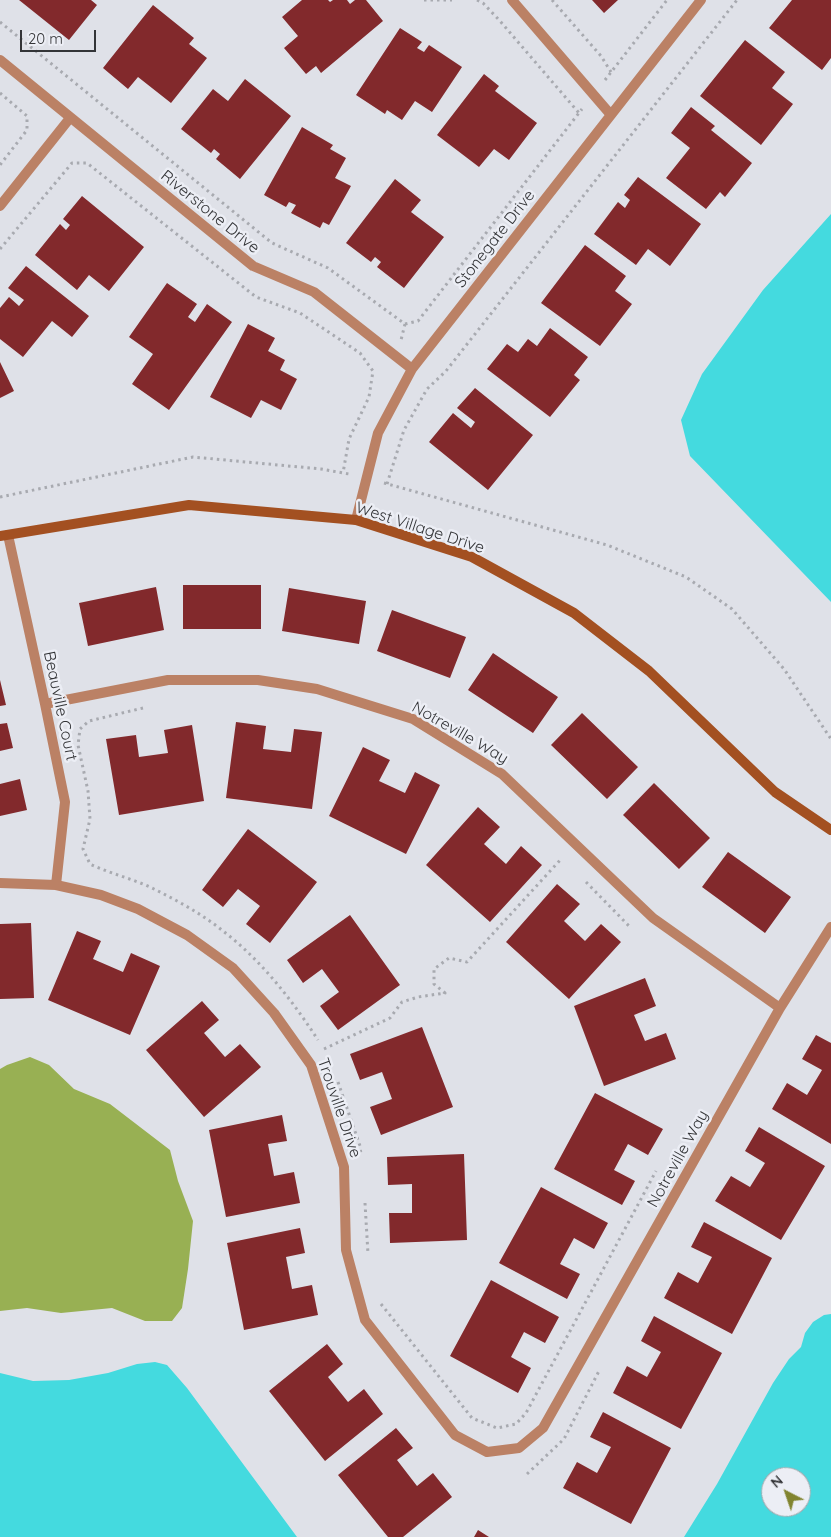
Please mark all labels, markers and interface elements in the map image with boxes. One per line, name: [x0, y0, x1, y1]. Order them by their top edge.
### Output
scale bar: [22, 20, 99, 52]
text: 20 m: [28, 29, 63, 48]
street label: Riverstone Drive: [157, 166, 263, 258]
street label: Stonegate Drive: [451, 186, 539, 292]
street label: West Village Drive: [353, 498, 487, 558]
street label: Beauville Court: [39, 650, 81, 762]
street label: Notreville Way: [408, 698, 512, 768]
street label: Trouville Drive: [313, 1056, 365, 1160]
street label: Notreville Way: [643, 1107, 713, 1211]
north arrow: [761, 1467, 811, 1517]
text: N: [767, 1471, 787, 1492]

